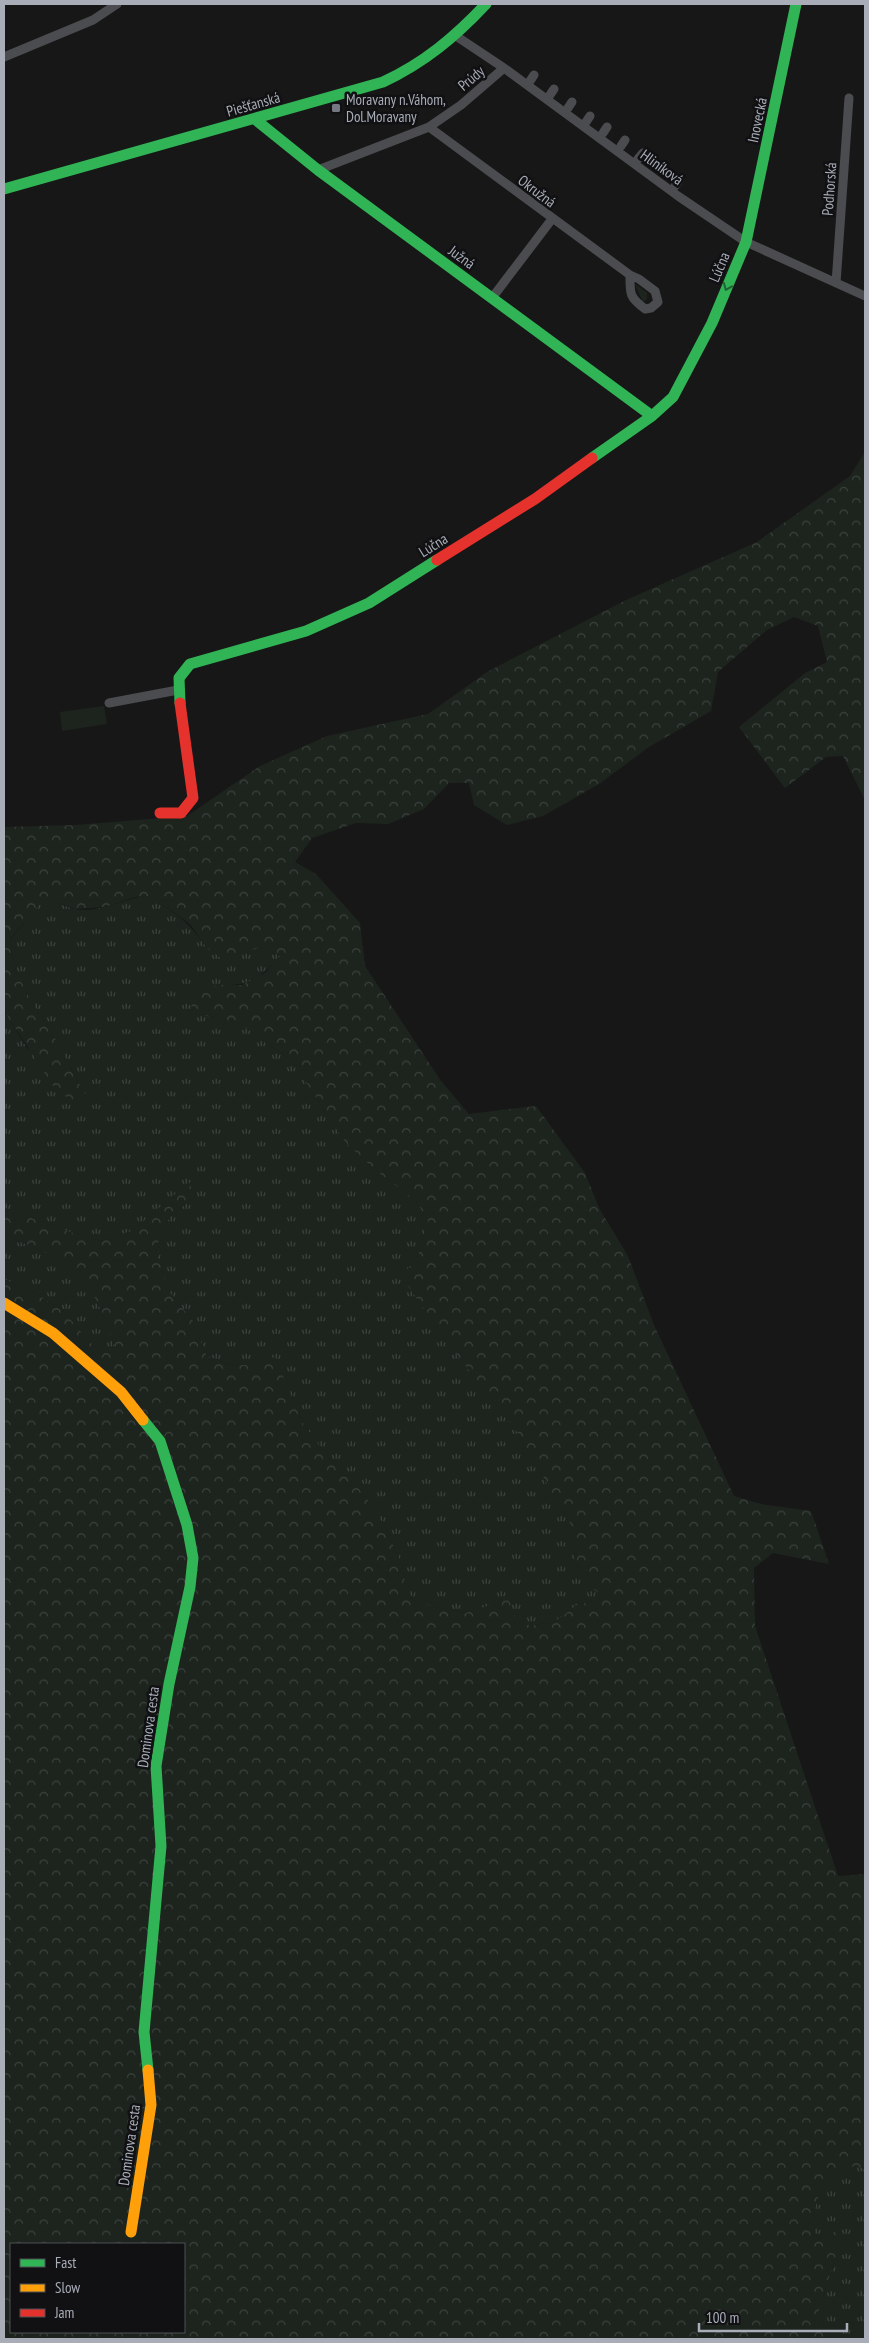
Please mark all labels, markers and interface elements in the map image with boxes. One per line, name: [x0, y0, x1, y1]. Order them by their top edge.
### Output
street label: Prúdy: [454, 61, 489, 95]
street label: Piešťanská: [224, 87, 282, 121]
place label: Moravany n.Váhom, Dol.Moravany: [346, 90, 446, 126]
street label: Inovecká: [743, 96, 771, 144]
marker: Moravany n.Váhom, Dol.Moravany: [330, 102, 342, 114]
street label: Hliníková: [637, 145, 687, 189]
street label: Podhorská: [818, 162, 840, 216]
street label: Okružná: [514, 171, 560, 211]
street label: Južná: [444, 240, 479, 273]
street label: Lúčna: [704, 249, 734, 285]
one-way arrow: [722, 282, 733, 291]
street label: Lúčna: [415, 529, 451, 561]
street label: Dominova cesta: [133, 1685, 163, 1769]
street label: Dominova cesta: [114, 2103, 144, 2187]
legend: [10, 2243, 185, 2333]
text: Fast: [55, 2253, 76, 2272]
text: Slow: [55, 2278, 80, 2297]
scale bar: [699, 2300, 846, 2332]
text: Jam: [54, 2303, 74, 2322]
text: 100 m: [706, 2308, 739, 2327]

